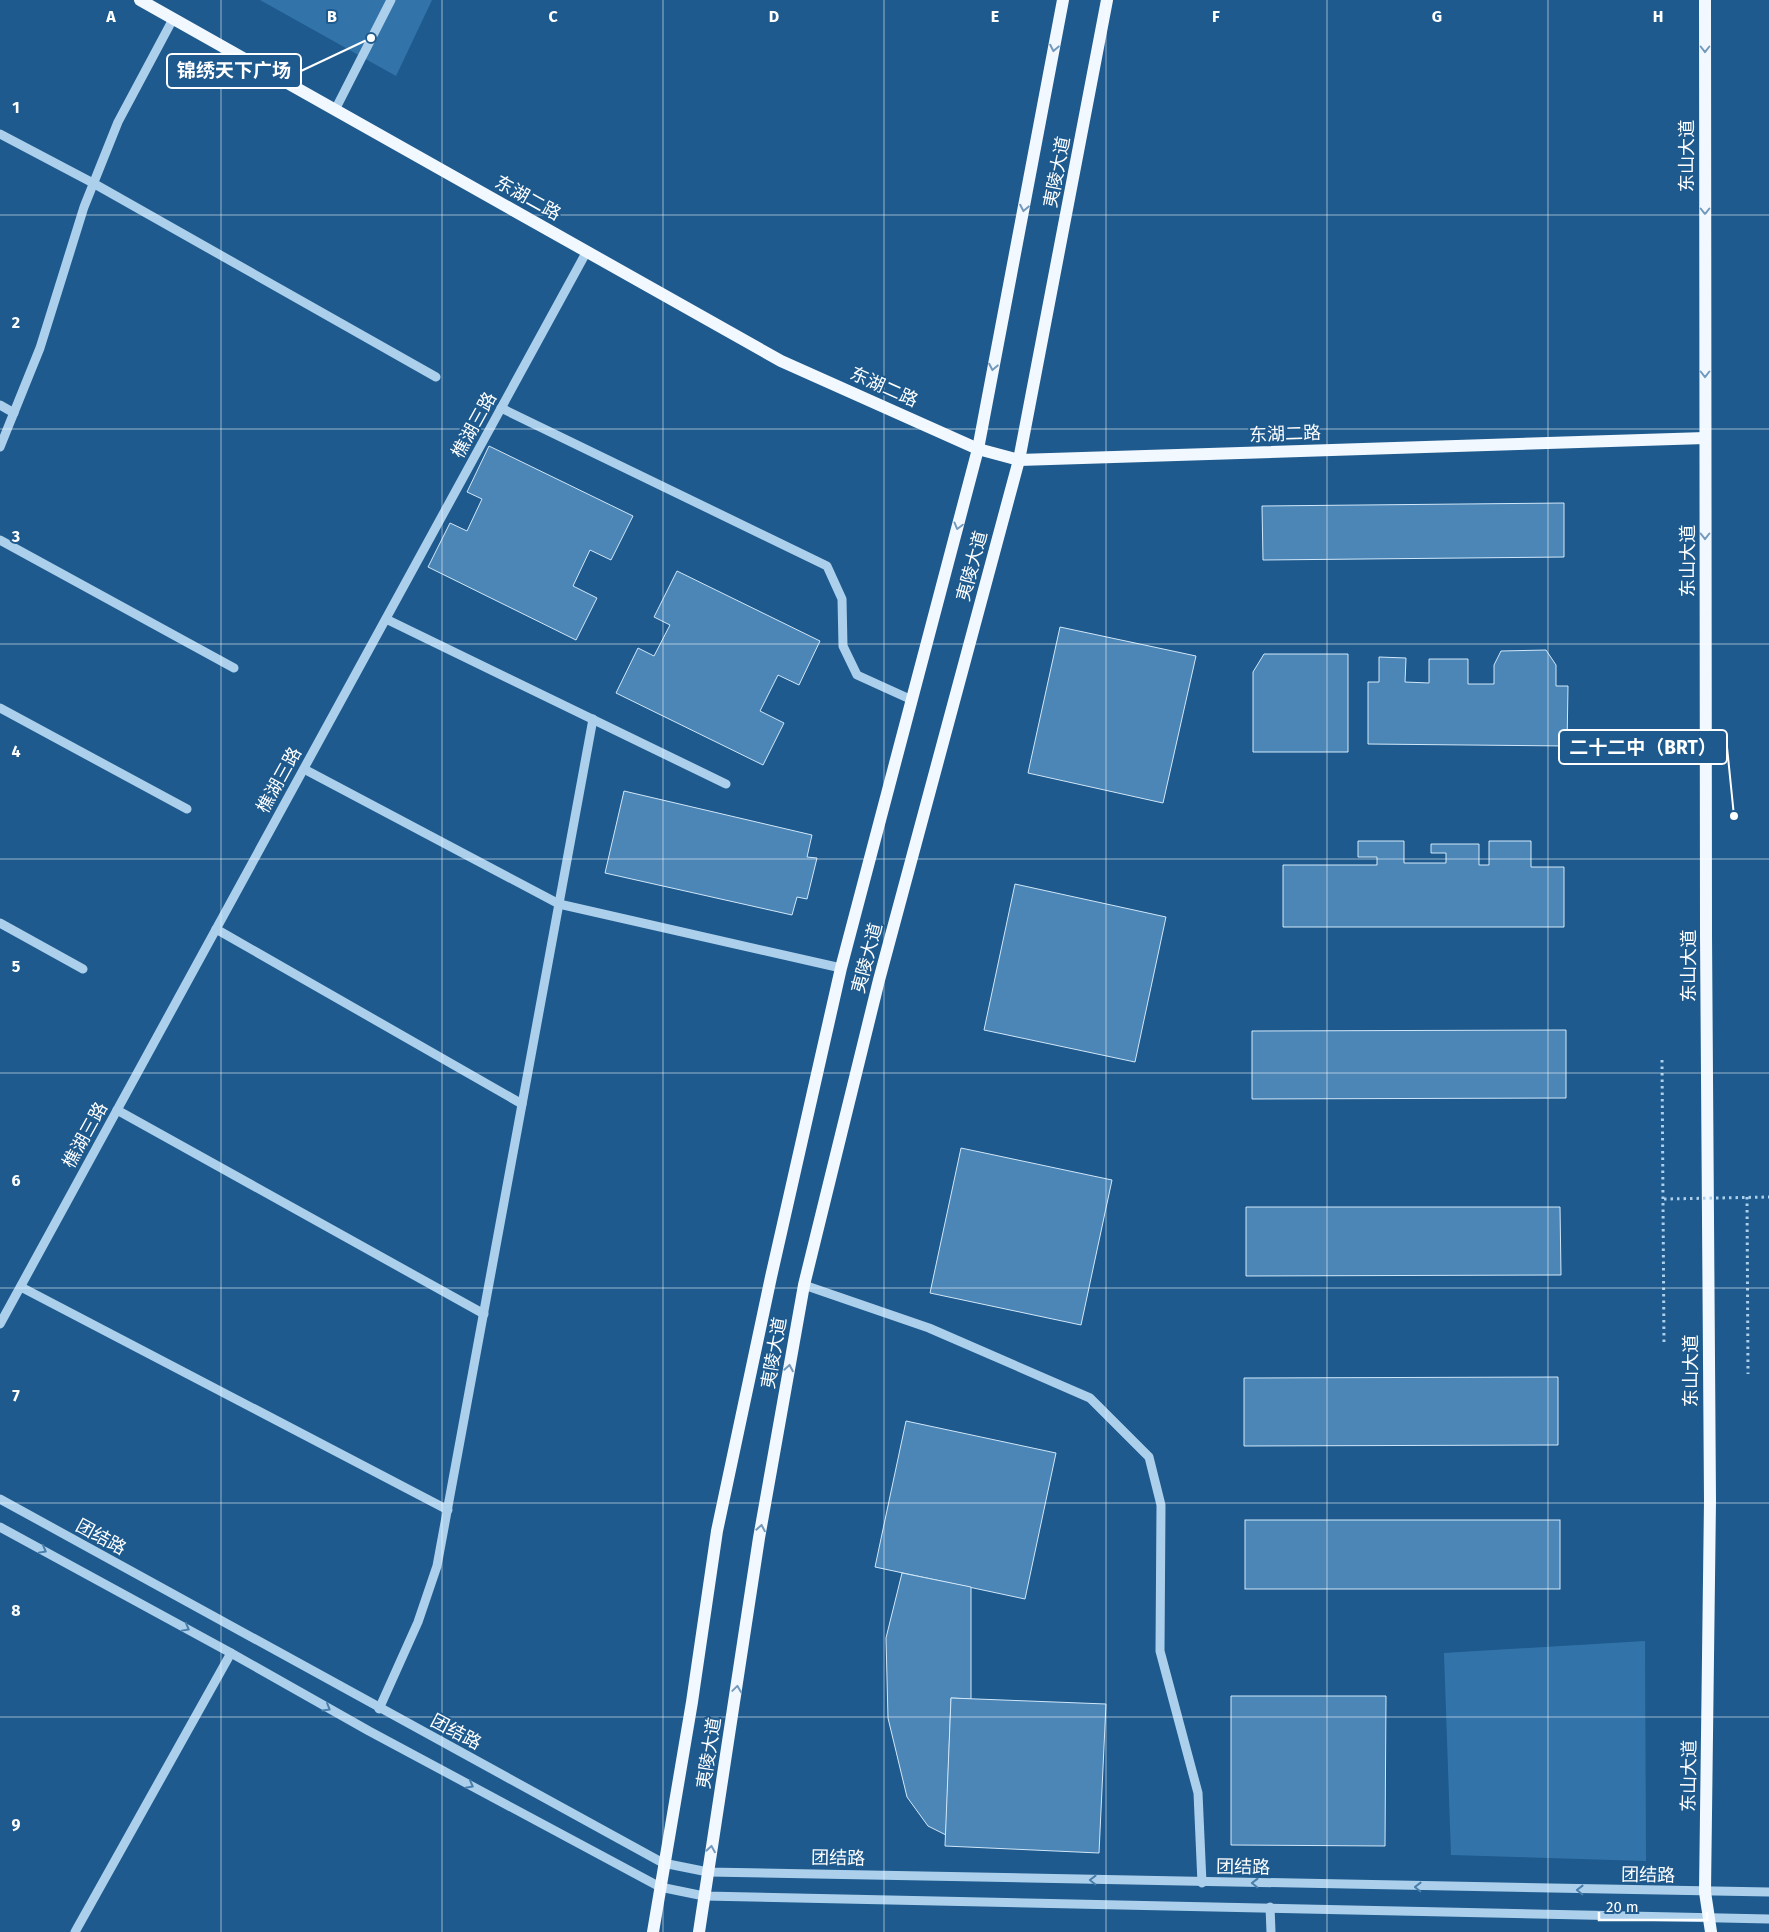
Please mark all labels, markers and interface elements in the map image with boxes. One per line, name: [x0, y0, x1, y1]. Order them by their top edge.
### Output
text: A: [105, 7, 116, 26]
text: B: [327, 7, 337, 26]
text: C: [548, 7, 558, 26]
text: D: [769, 7, 779, 26]
text: E: [991, 7, 999, 26]
text: F: [1212, 7, 1220, 26]
text: G: [1432, 7, 1442, 26]
text: H: [1653, 7, 1663, 26]
one-way arrow: [1049, 43, 1060, 52]
one-way arrow: [1700, 45, 1710, 53]
callout: 锦绣天下广场: [167, 54, 301, 88]
text: 锦绣天下广场: [177, 59, 291, 82]
text: 1: [12, 98, 20, 117]
street label: 东山大道: [1676, 120, 1698, 192]
street label: 夷陵大道: [1039, 135, 1075, 209]
street label: 东湖二路: [491, 171, 565, 225]
one-way arrow: [1019, 203, 1029, 212]
one-way arrow: [1700, 208, 1710, 215]
text: 2: [12, 313, 20, 332]
street label: 东湖二路: [847, 362, 921, 412]
one-way arrow: [989, 363, 999, 372]
one-way arrow: [1700, 370, 1710, 378]
street label: 樵湖三路: [447, 388, 501, 462]
street label: 东湖二路: [1249, 422, 1321, 446]
one-way arrow: [953, 521, 963, 529]
street label: 东山大道: [1677, 525, 1699, 597]
text: 3: [11, 527, 20, 546]
street label: 夷陵大道: [952, 528, 992, 604]
one-way arrow: [1700, 532, 1710, 540]
callout: 二十二中（BRT）: [1559, 730, 1727, 764]
text: 二十二中（BRT）: [1569, 736, 1717, 759]
text: 4: [11, 742, 21, 761]
street label: 樵湖三路: [252, 743, 306, 817]
street label: 夷陵大道: [847, 920, 887, 996]
street label: 东山大道: [1678, 930, 1700, 1002]
text: 5: [12, 957, 21, 976]
street label: 樵湖三路: [58, 1098, 112, 1172]
text: 6: [11, 1171, 21, 1190]
street label: 夷陵大道: [757, 1316, 791, 1390]
street label: 东山大道: [1680, 1335, 1702, 1407]
one-way arrow: [784, 1364, 794, 1372]
text: 7: [12, 1386, 20, 1405]
street label: 团结路: [72, 1514, 130, 1560]
one-way arrow: [755, 1524, 765, 1532]
one-way arrow: [38, 1544, 47, 1554]
text: 8: [11, 1601, 21, 1620]
one-way arrow: [180, 1622, 189, 1632]
one-way arrow: [731, 1684, 742, 1692]
one-way arrow: [322, 1701, 331, 1711]
street label: 团结路: [427, 1710, 485, 1754]
street label: 夷陵大道: [693, 1716, 725, 1790]
street label: 东山大道: [1677, 1740, 1701, 1812]
one-way arrow: [465, 1779, 474, 1789]
text: 9: [12, 1815, 21, 1834]
one-way arrow: [706, 1845, 716, 1854]
street label: 团结路: [811, 1847, 865, 1869]
street label: 团结路: [1216, 1856, 1270, 1878]
street label: 团结路: [1621, 1864, 1675, 1886]
one-way arrow: [1089, 1875, 1096, 1885]
one-way arrow: [1251, 1878, 1259, 1889]
one-way arrow: [1414, 1881, 1422, 1892]
one-way arrow: [1576, 1884, 1584, 1895]
scale bar: [1599, 1890, 1706, 1922]
text: 20 m: [1606, 1898, 1639, 1916]

